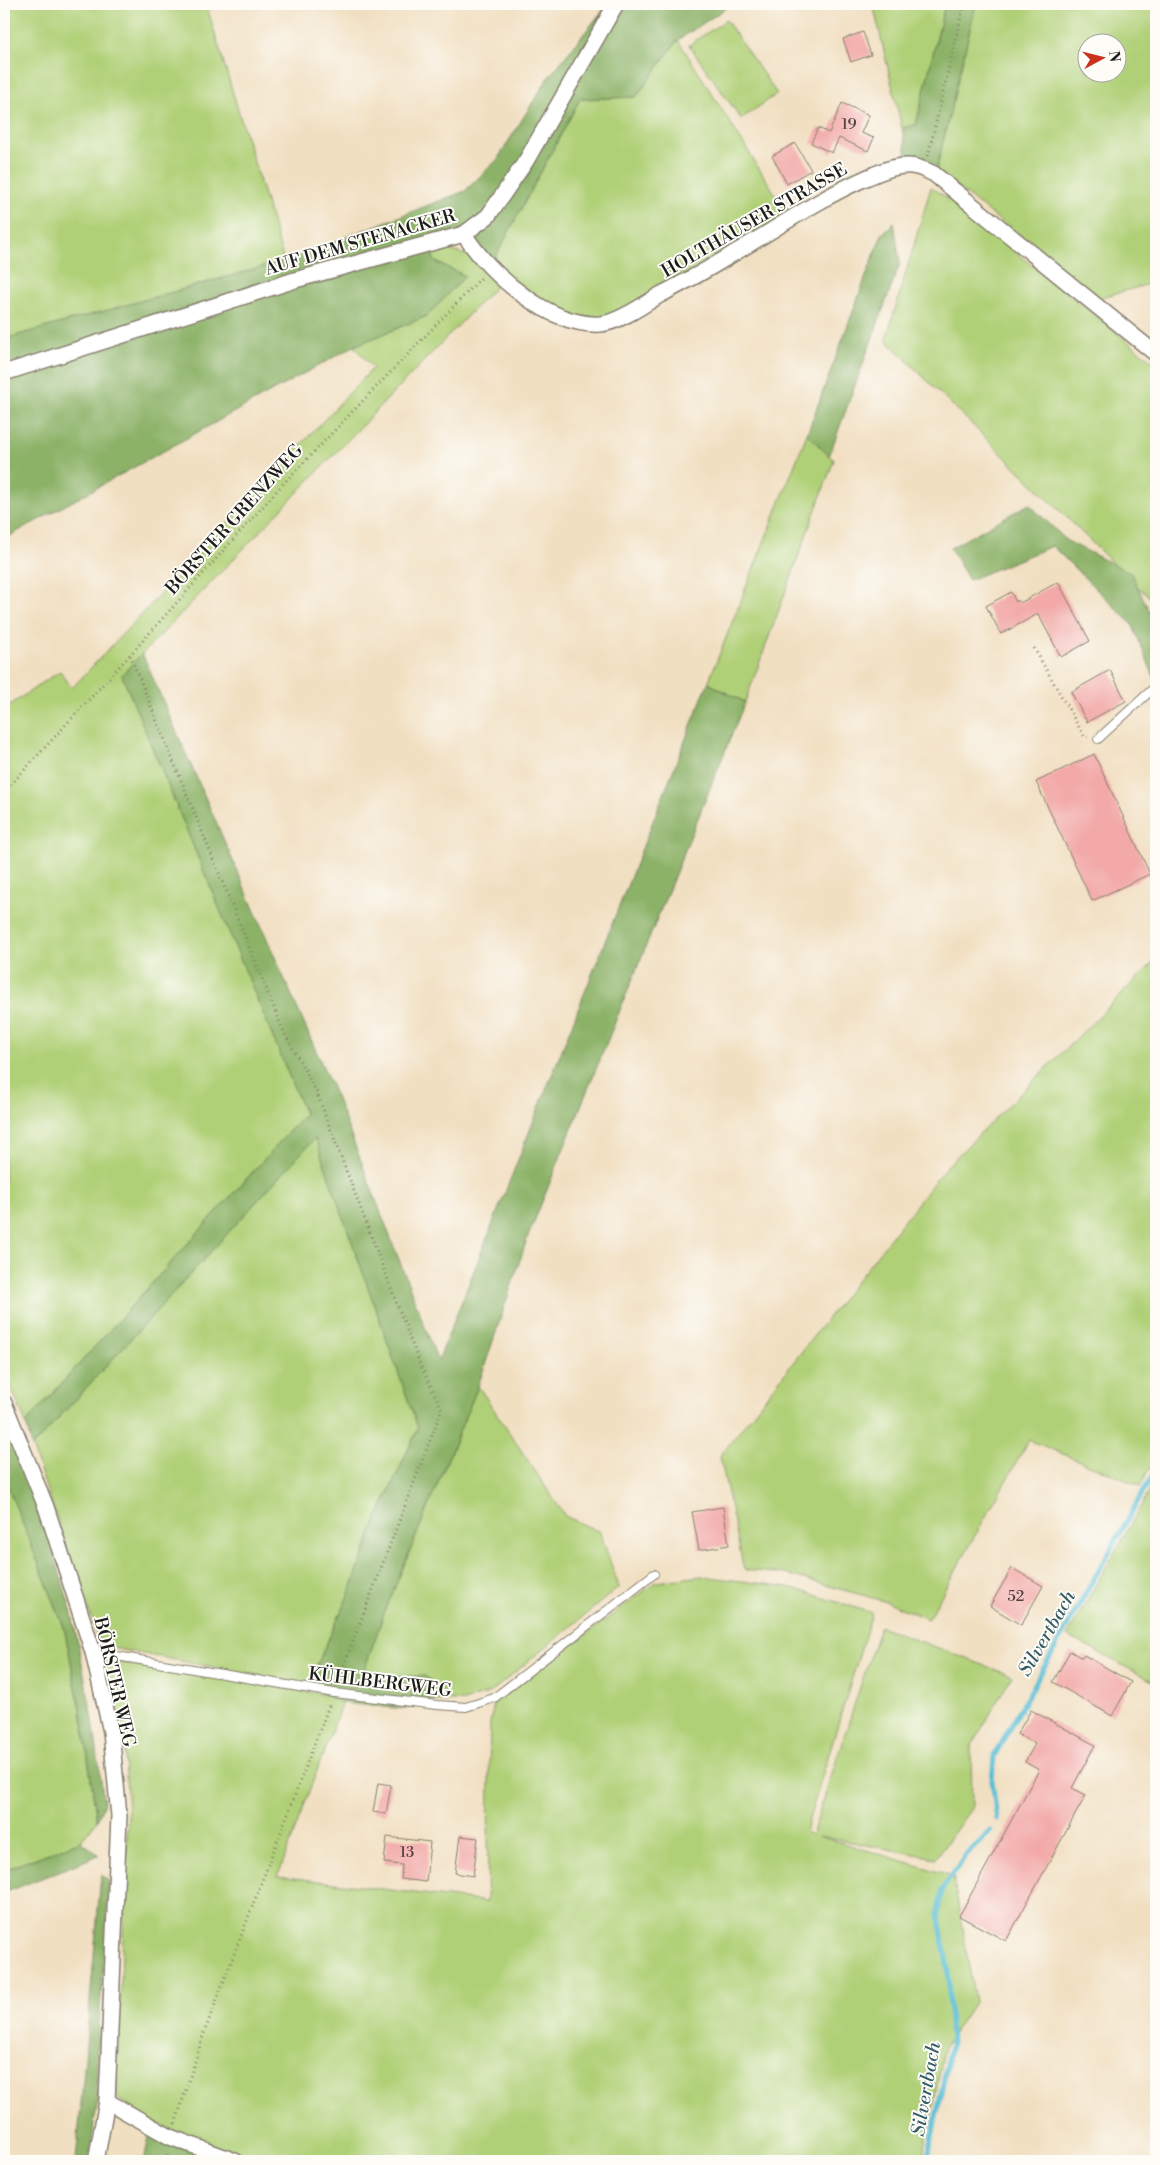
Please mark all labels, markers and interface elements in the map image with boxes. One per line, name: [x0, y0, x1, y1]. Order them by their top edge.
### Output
north arrow: [1078, 32, 1128, 82]
text: N: [1104, 50, 1124, 63]
house number: 19: [841, 115, 857, 134]
street label: HOLTHÄUSER STRASSE: [657, 158, 851, 283]
street label: AUF DEM STENACKER: [261, 204, 458, 281]
street label: BÖRSTER GRENZWEG: [160, 439, 309, 600]
water label: Silvertbach: [1013, 1586, 1081, 1681]
house number: 52: [1008, 1587, 1024, 1606]
street label: BÖRSTER WEG: [88, 1614, 141, 1750]
street label: KÜHLBERGWEG: [307, 1662, 454, 1703]
house number: 13: [400, 1843, 414, 1862]
water label: Silvertbach: [906, 2040, 946, 2138]

